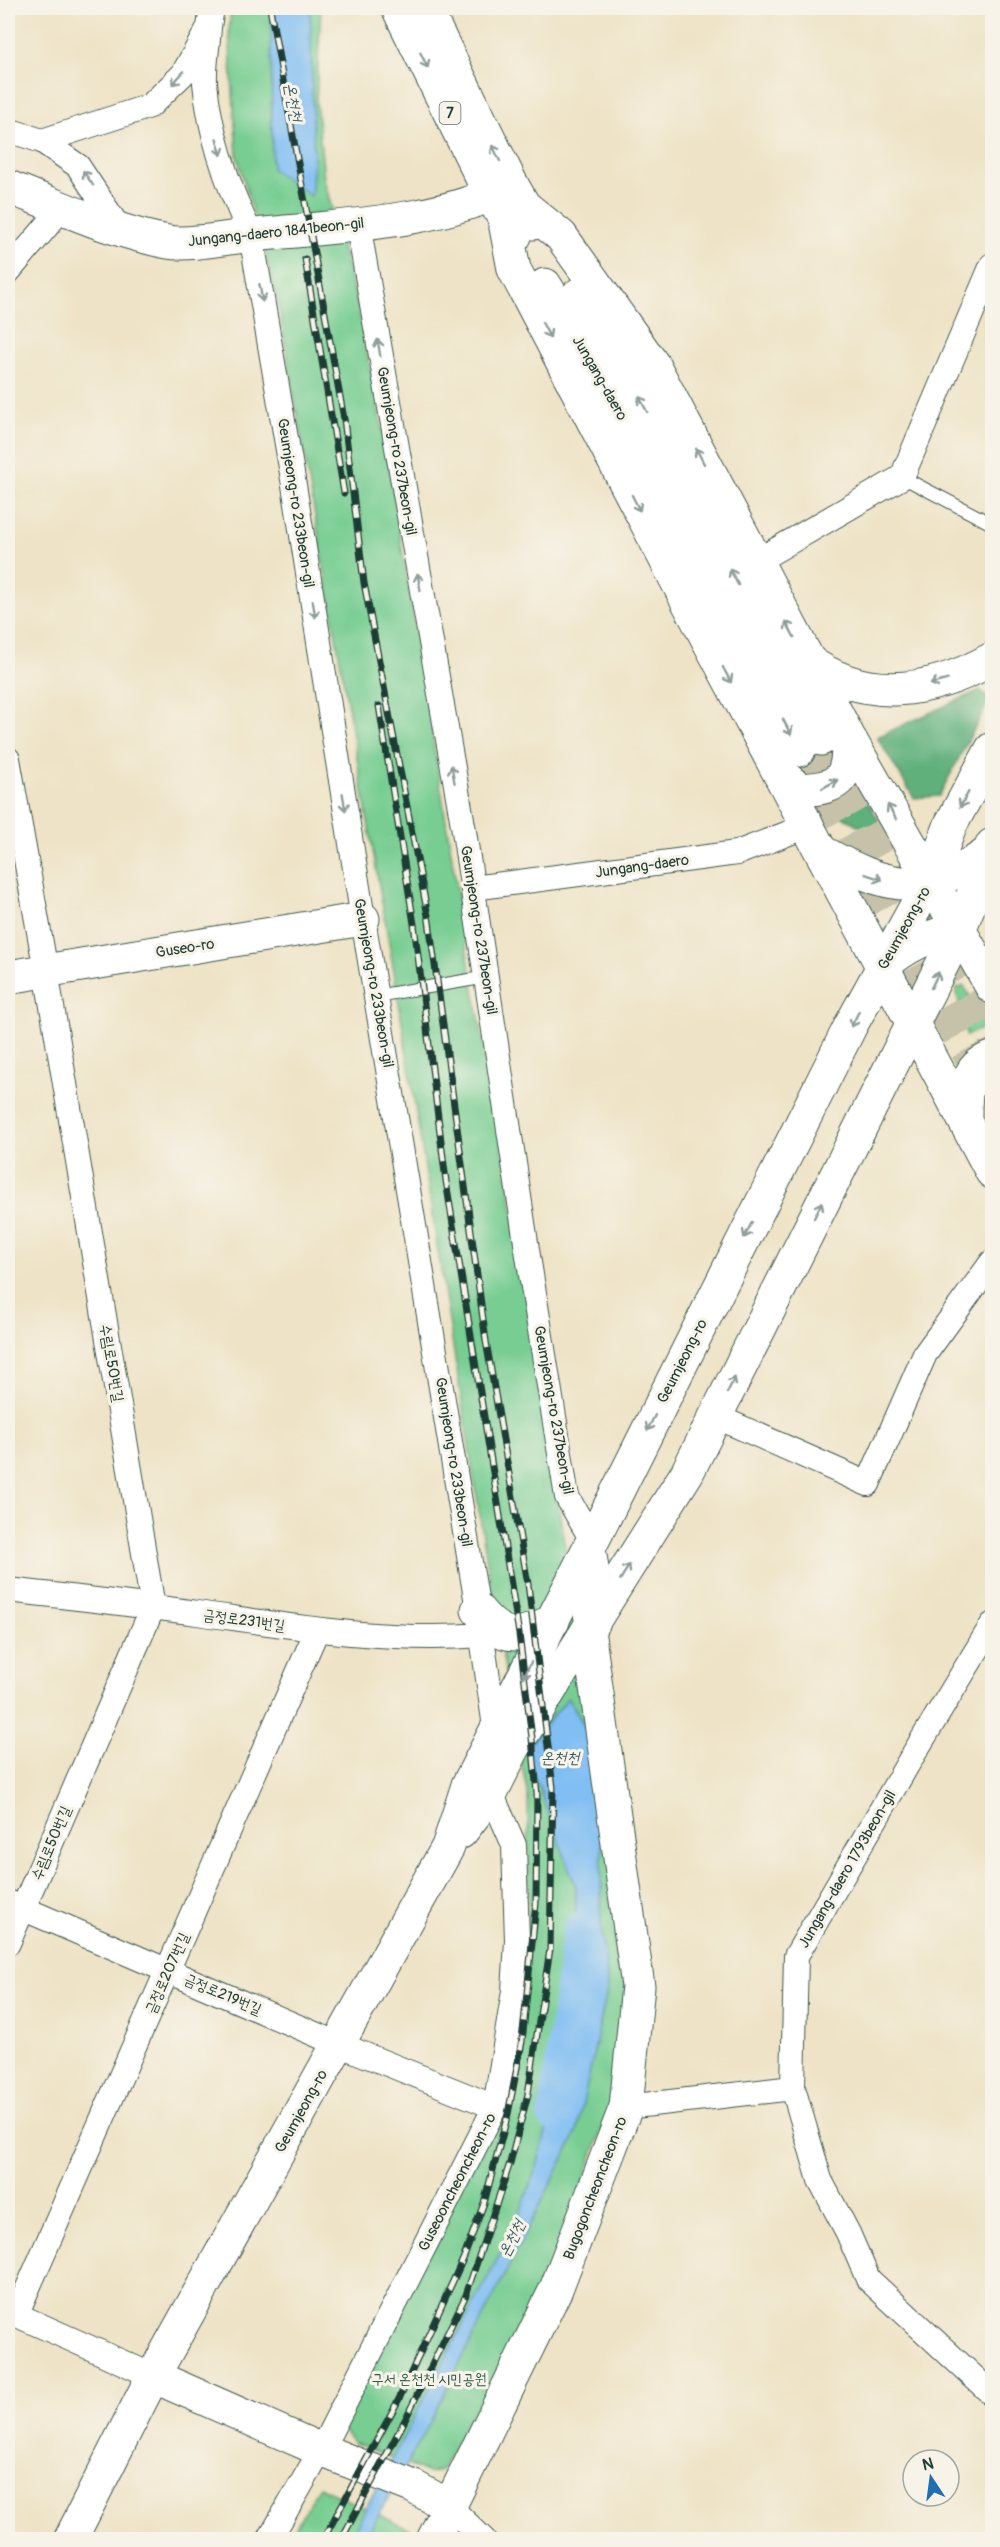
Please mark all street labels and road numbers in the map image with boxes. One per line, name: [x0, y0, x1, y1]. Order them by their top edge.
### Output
road number: 7: [440, 102, 460, 124]
street label: Jungang-daero 1841beon-gil: [187, 214, 365, 251]
street label: Jungang-daero: [568, 333, 631, 424]
street label: Geumjeong-ro 237beon-gil: [372, 365, 421, 537]
street label: Geumjeong-ro 233beon-gil: [273, 417, 318, 589]
street label: Geumjeong-ro 237beon-gil: [456, 844, 501, 1016]
street label: Jungang-daero: [594, 851, 690, 882]
street label: Geumjeong-ro: [874, 883, 935, 973]
street label: Geumjeong-ro 233beon-gil: [349, 897, 398, 1069]
street label: Guseo-ro: [154, 934, 216, 963]
street label: Geumjeong-ro: [653, 1316, 712, 1407]
street label: 수림로50번길: [95, 1323, 128, 1404]
street label: Geumjeong-ro 237beon-gil: [529, 1324, 578, 1496]
street label: Geumjeong-ro 233beon-gil: [431, 1376, 476, 1548]
street label: 금정로231번길: [202, 1605, 286, 1636]
street label: Jungang-daero 1793beon-gil: [794, 1787, 900, 1952]
street label: 수림로50번길: [27, 1803, 76, 1883]
street label: 금정로207번길: [141, 1930, 194, 2017]
street label: 금정로219번길: [181, 1970, 264, 2019]
street label: Geumjeong-ro: [271, 2066, 332, 2156]
street label: Guseooncheoncheon-ro: [414, 2110, 501, 2254]
street label: Bugogoncheoncheon-ro: [559, 2114, 632, 2263]

